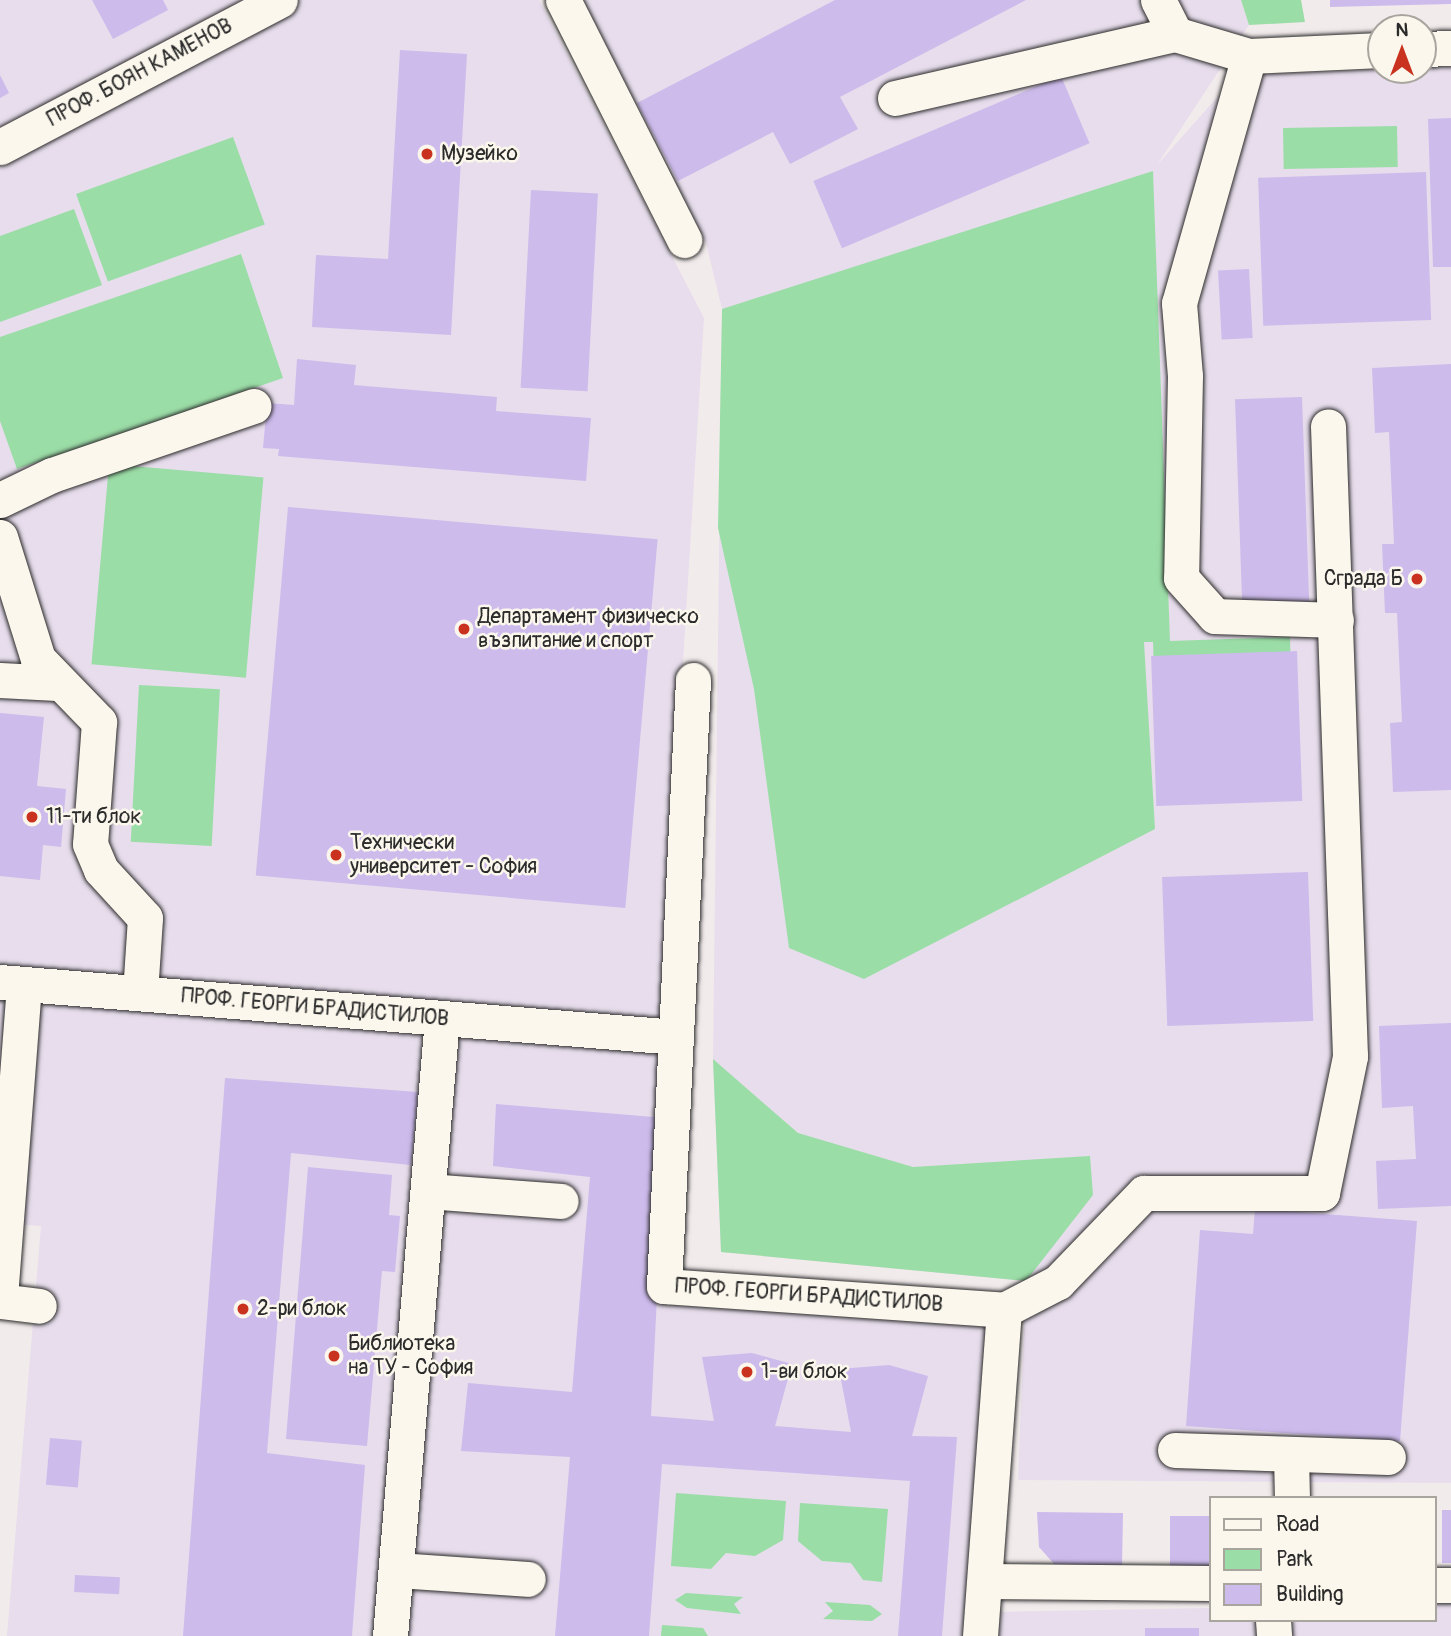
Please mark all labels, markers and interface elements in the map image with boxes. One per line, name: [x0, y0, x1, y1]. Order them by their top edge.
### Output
street label: ПРОФ. БОЯН КАМЕНОВ: [43, 14, 237, 132]
north arrow: [1367, 14, 1437, 84]
text: N: [1396, 18, 1408, 42]
place label: Музейко: [441, 141, 518, 167]
marker: Музейко: [419, 146, 435, 162]
place label: Сграда Б: [1324, 566, 1403, 592]
marker: Сграда Б: [1409, 571, 1425, 587]
place label: Департамент физическо възпитание и спорт: [478, 604, 699, 654]
marker: Департамент физическо възпитание и спорт: [456, 621, 472, 637]
place label: 11-ти блок: [46, 804, 141, 830]
marker: 11-ти блок: [24, 809, 40, 825]
place label: Технически университет - София: [350, 830, 537, 880]
marker: Технически университет - София: [328, 847, 344, 863]
street label: ПРОФ. ГЕОРГИ БРАДИСТИЛОВ: [180, 984, 450, 1032]
street label: ПРОФ. ГЕОРГИ БРАДИСТИЛОВ: [674, 1274, 944, 1318]
place label: 2-ри блок: [257, 1296, 347, 1322]
marker: 2-ри блок: [235, 1301, 251, 1317]
place label: Библиотека на ТУ - София: [348, 1331, 473, 1381]
marker: Библиотека на ТУ - София: [326, 1348, 342, 1364]
place label: 1-ви блок: [761, 1359, 848, 1385]
marker: 1-ви блок: [739, 1364, 755, 1380]
legend: [1210, 1496, 1437, 1622]
text: Road: [1276, 1511, 1320, 1538]
text: Park: [1276, 1546, 1313, 1573]
text: Building: [1276, 1581, 1343, 1608]

